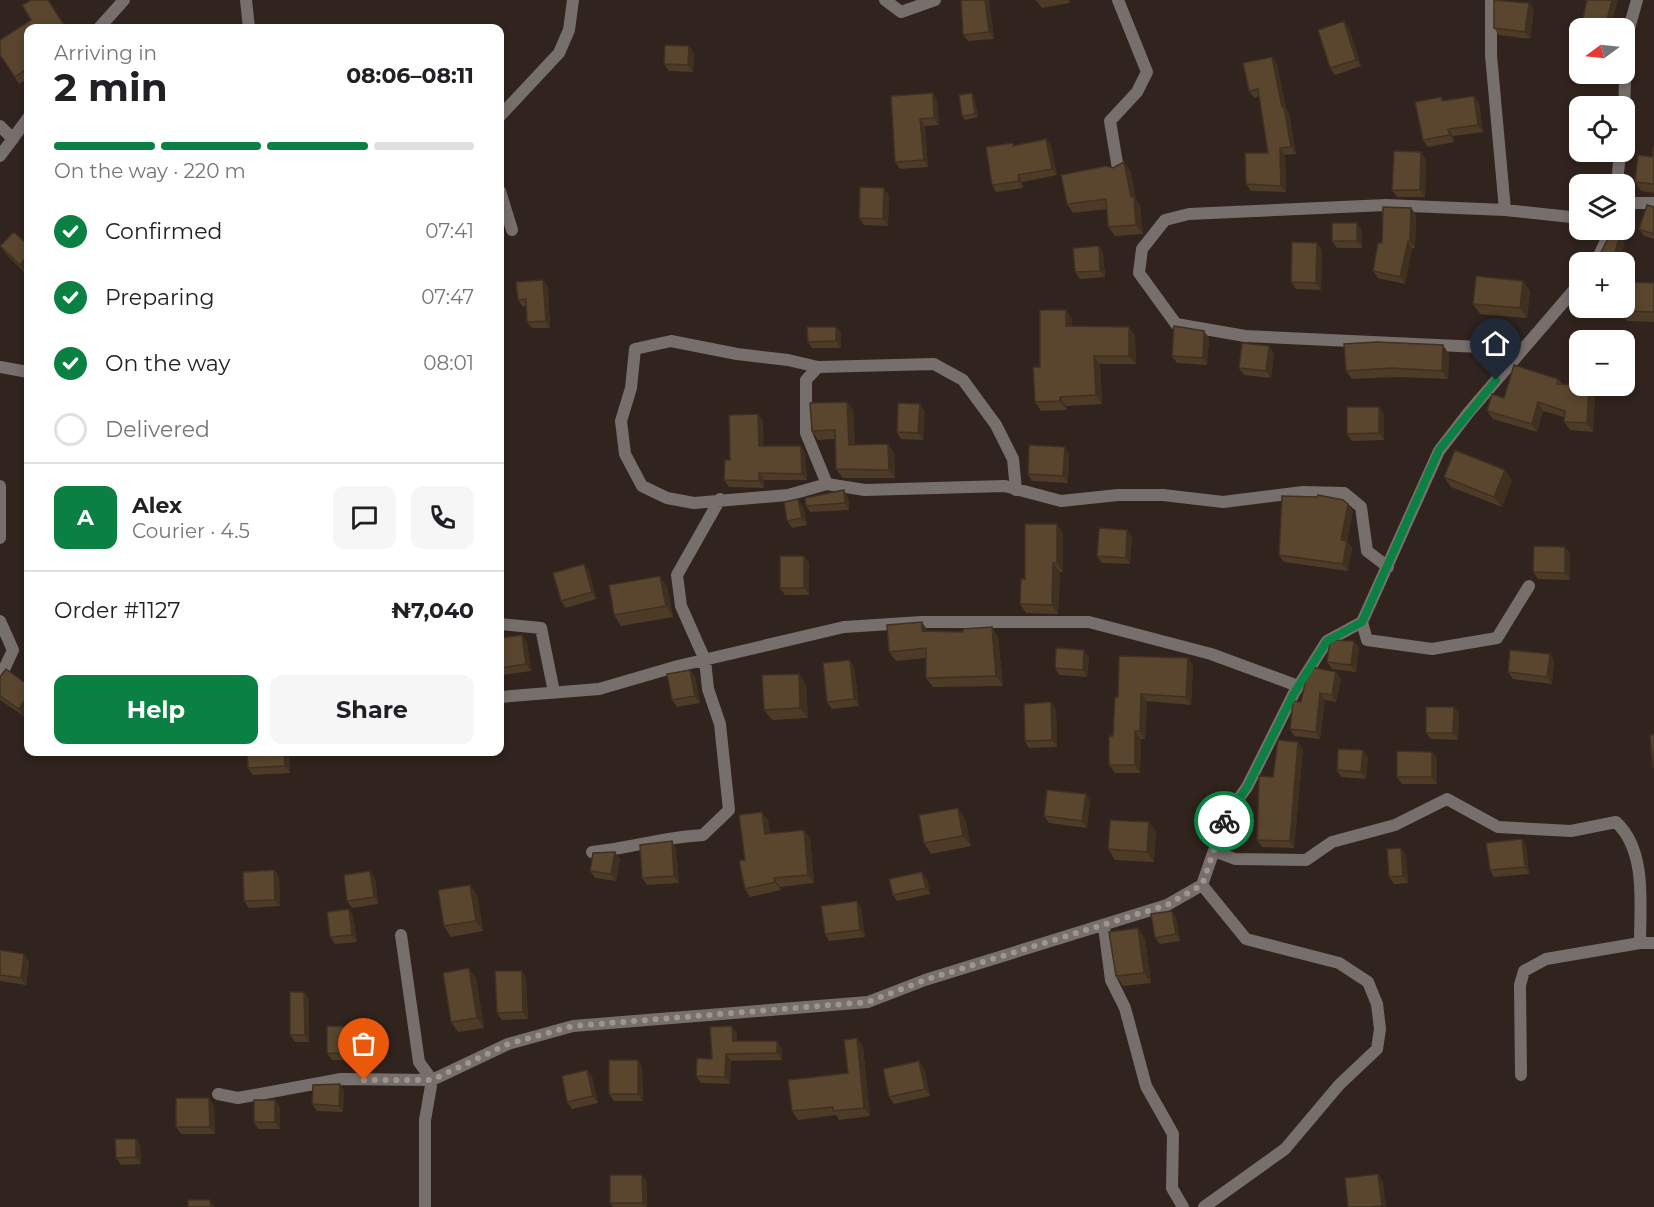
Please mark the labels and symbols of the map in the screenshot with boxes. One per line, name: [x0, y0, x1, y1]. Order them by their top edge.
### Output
north arrow: [1569, 18, 1635, 84]
pin: [1470, 318, 1521, 380]
courier: [1194, 791, 1254, 851]
pin: [338, 1018, 389, 1080]

